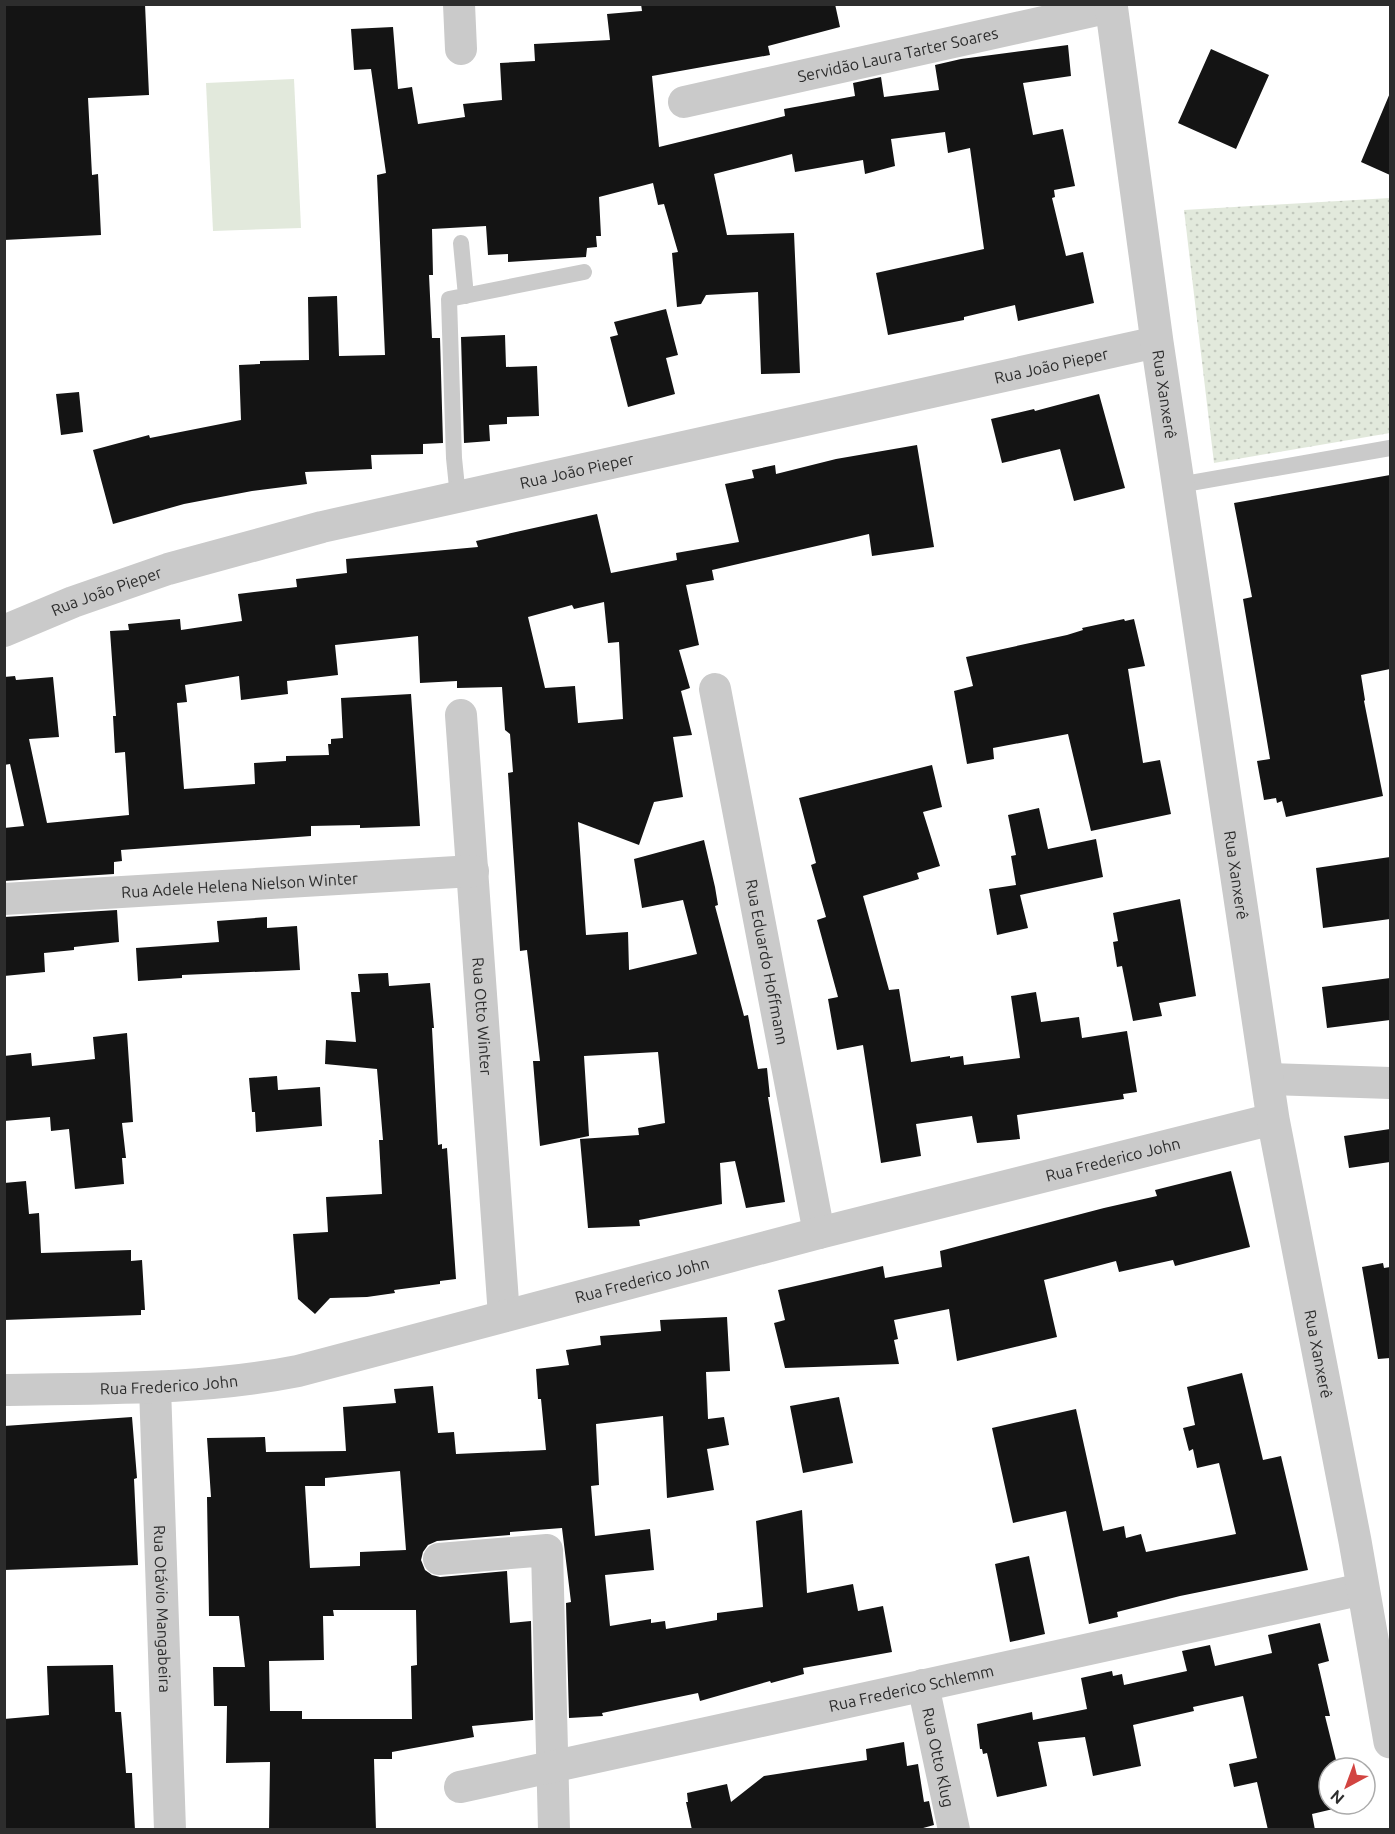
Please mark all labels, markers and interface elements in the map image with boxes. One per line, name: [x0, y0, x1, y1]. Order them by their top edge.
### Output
street label: Servidão Laura Tarter Soares: [796, 23, 1000, 85]
street label: Rua João Pieper: [993, 344, 1110, 387]
street label: Rua Xanxerê: [1149, 349, 1180, 440]
street label: Rua João Pieper: [518, 449, 635, 492]
street label: Rua João Pieper: [48, 563, 164, 619]
street label: Rua Xanxerê: [1221, 829, 1252, 921]
street label: Rua Adele Helena Nielson Winter: [121, 869, 359, 901]
street label: Rua Eduardo Hoffmann: [743, 878, 792, 1046]
street label: Rua Otto Winter: [469, 957, 496, 1076]
street label: Rua Frederico John: [1044, 1134, 1182, 1185]
street label: Rua Frederico John: [573, 1253, 711, 1306]
street label: Rua Xanxerê: [1301, 1308, 1336, 1400]
street label: Rua Frederico John: [100, 1371, 239, 1397]
street label: Rua Otávio Mangabeira: [151, 1525, 174, 1693]
street label: Rua Frederico Schlemm: [827, 1661, 995, 1715]
street label: Rua Otto Klug: [919, 1706, 958, 1809]
north arrow: [1317, 1756, 1377, 1816]
text: N: [1327, 1787, 1348, 1808]

